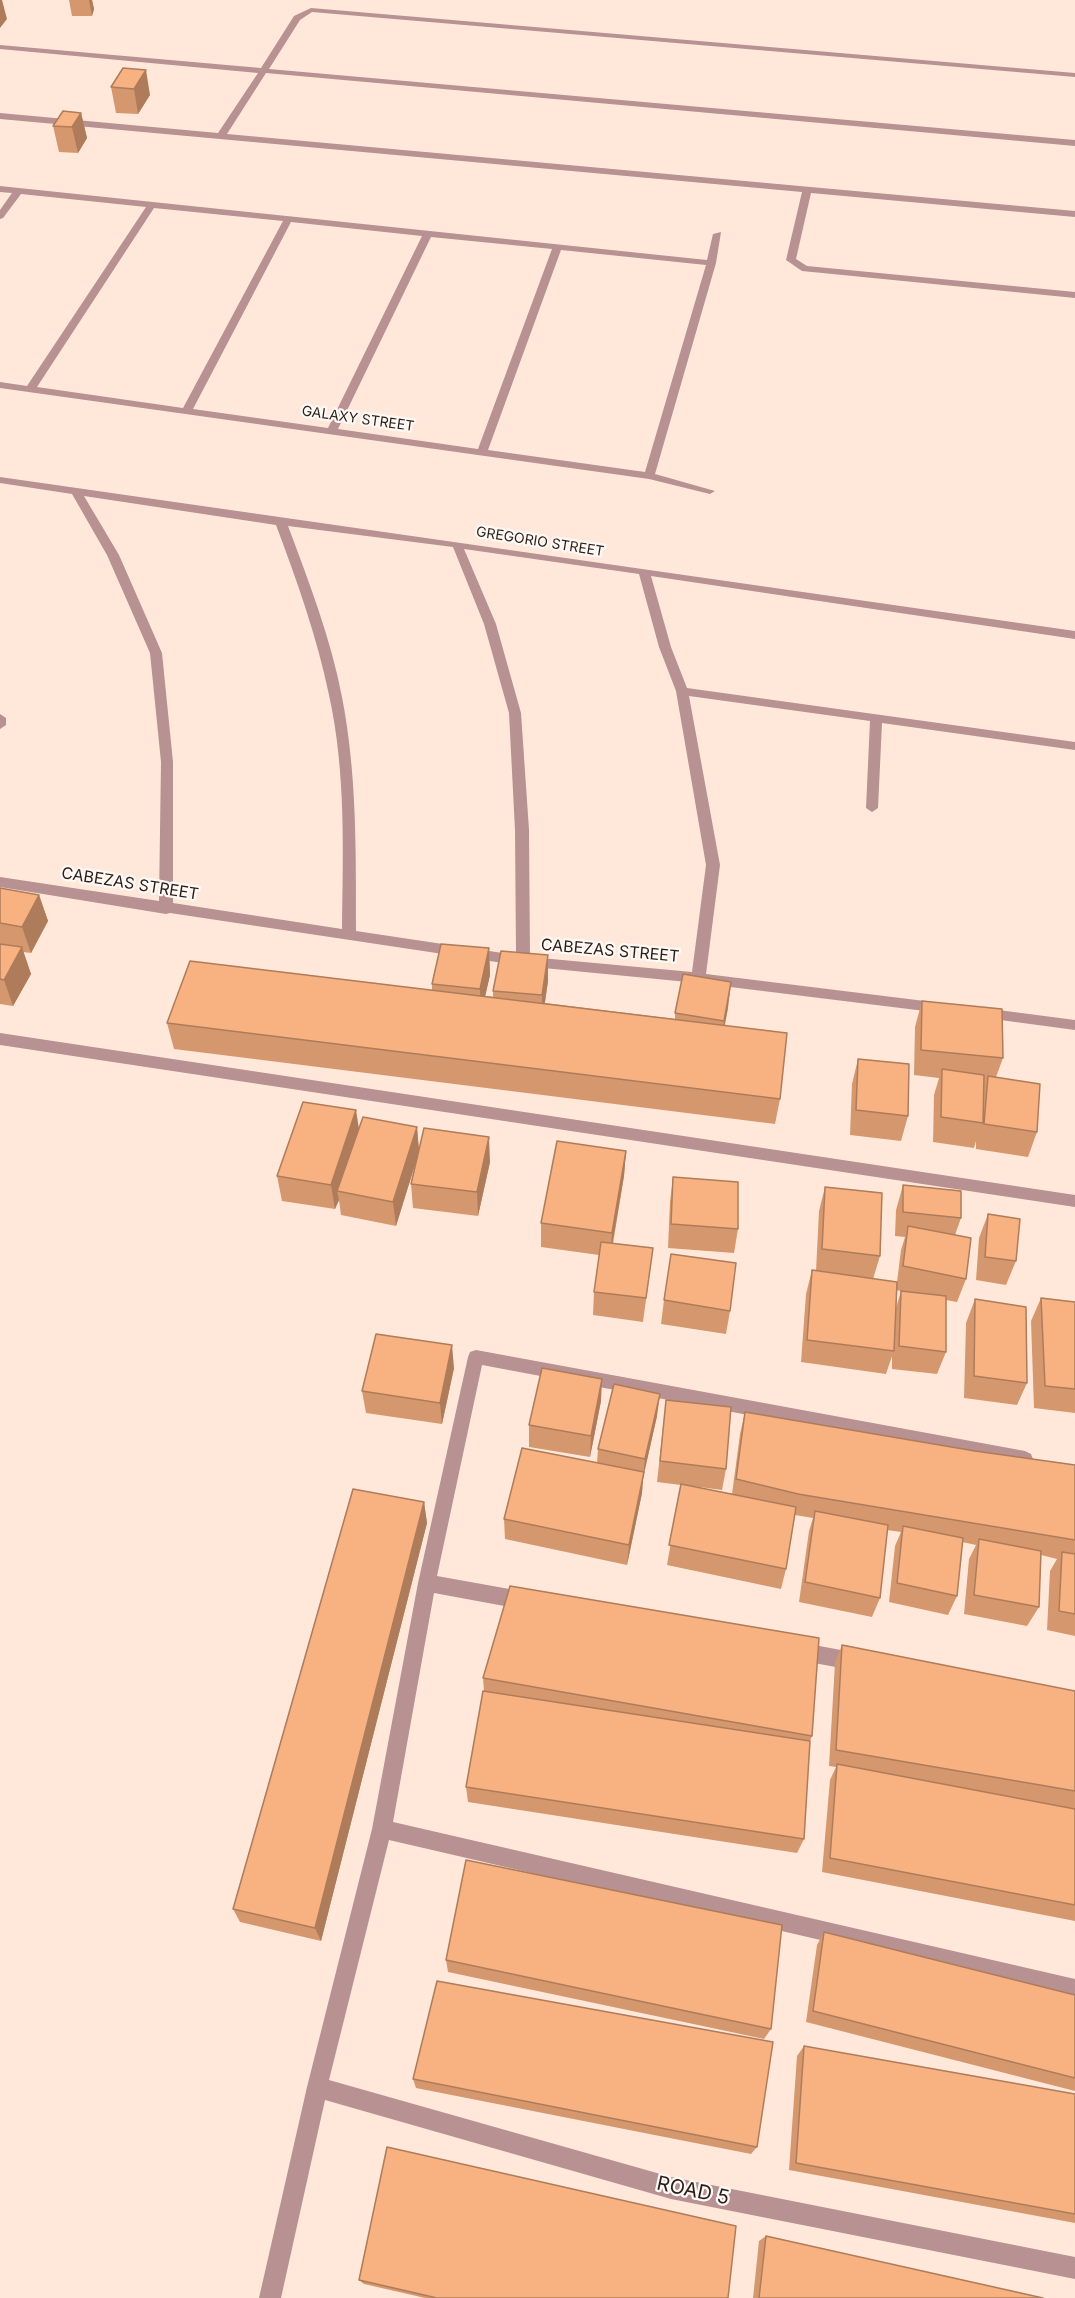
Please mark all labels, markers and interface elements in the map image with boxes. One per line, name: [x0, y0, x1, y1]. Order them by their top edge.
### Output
street label: GALAXY STREET: [301, 403, 415, 435]
street label: GREGORIO STREET: [475, 524, 605, 560]
street label: CABEZAS STREET: [60, 864, 200, 904]
street label: CABEZAS STREET: [540, 935, 680, 967]
street label: ROAD 5: [655, 2172, 731, 2210]

